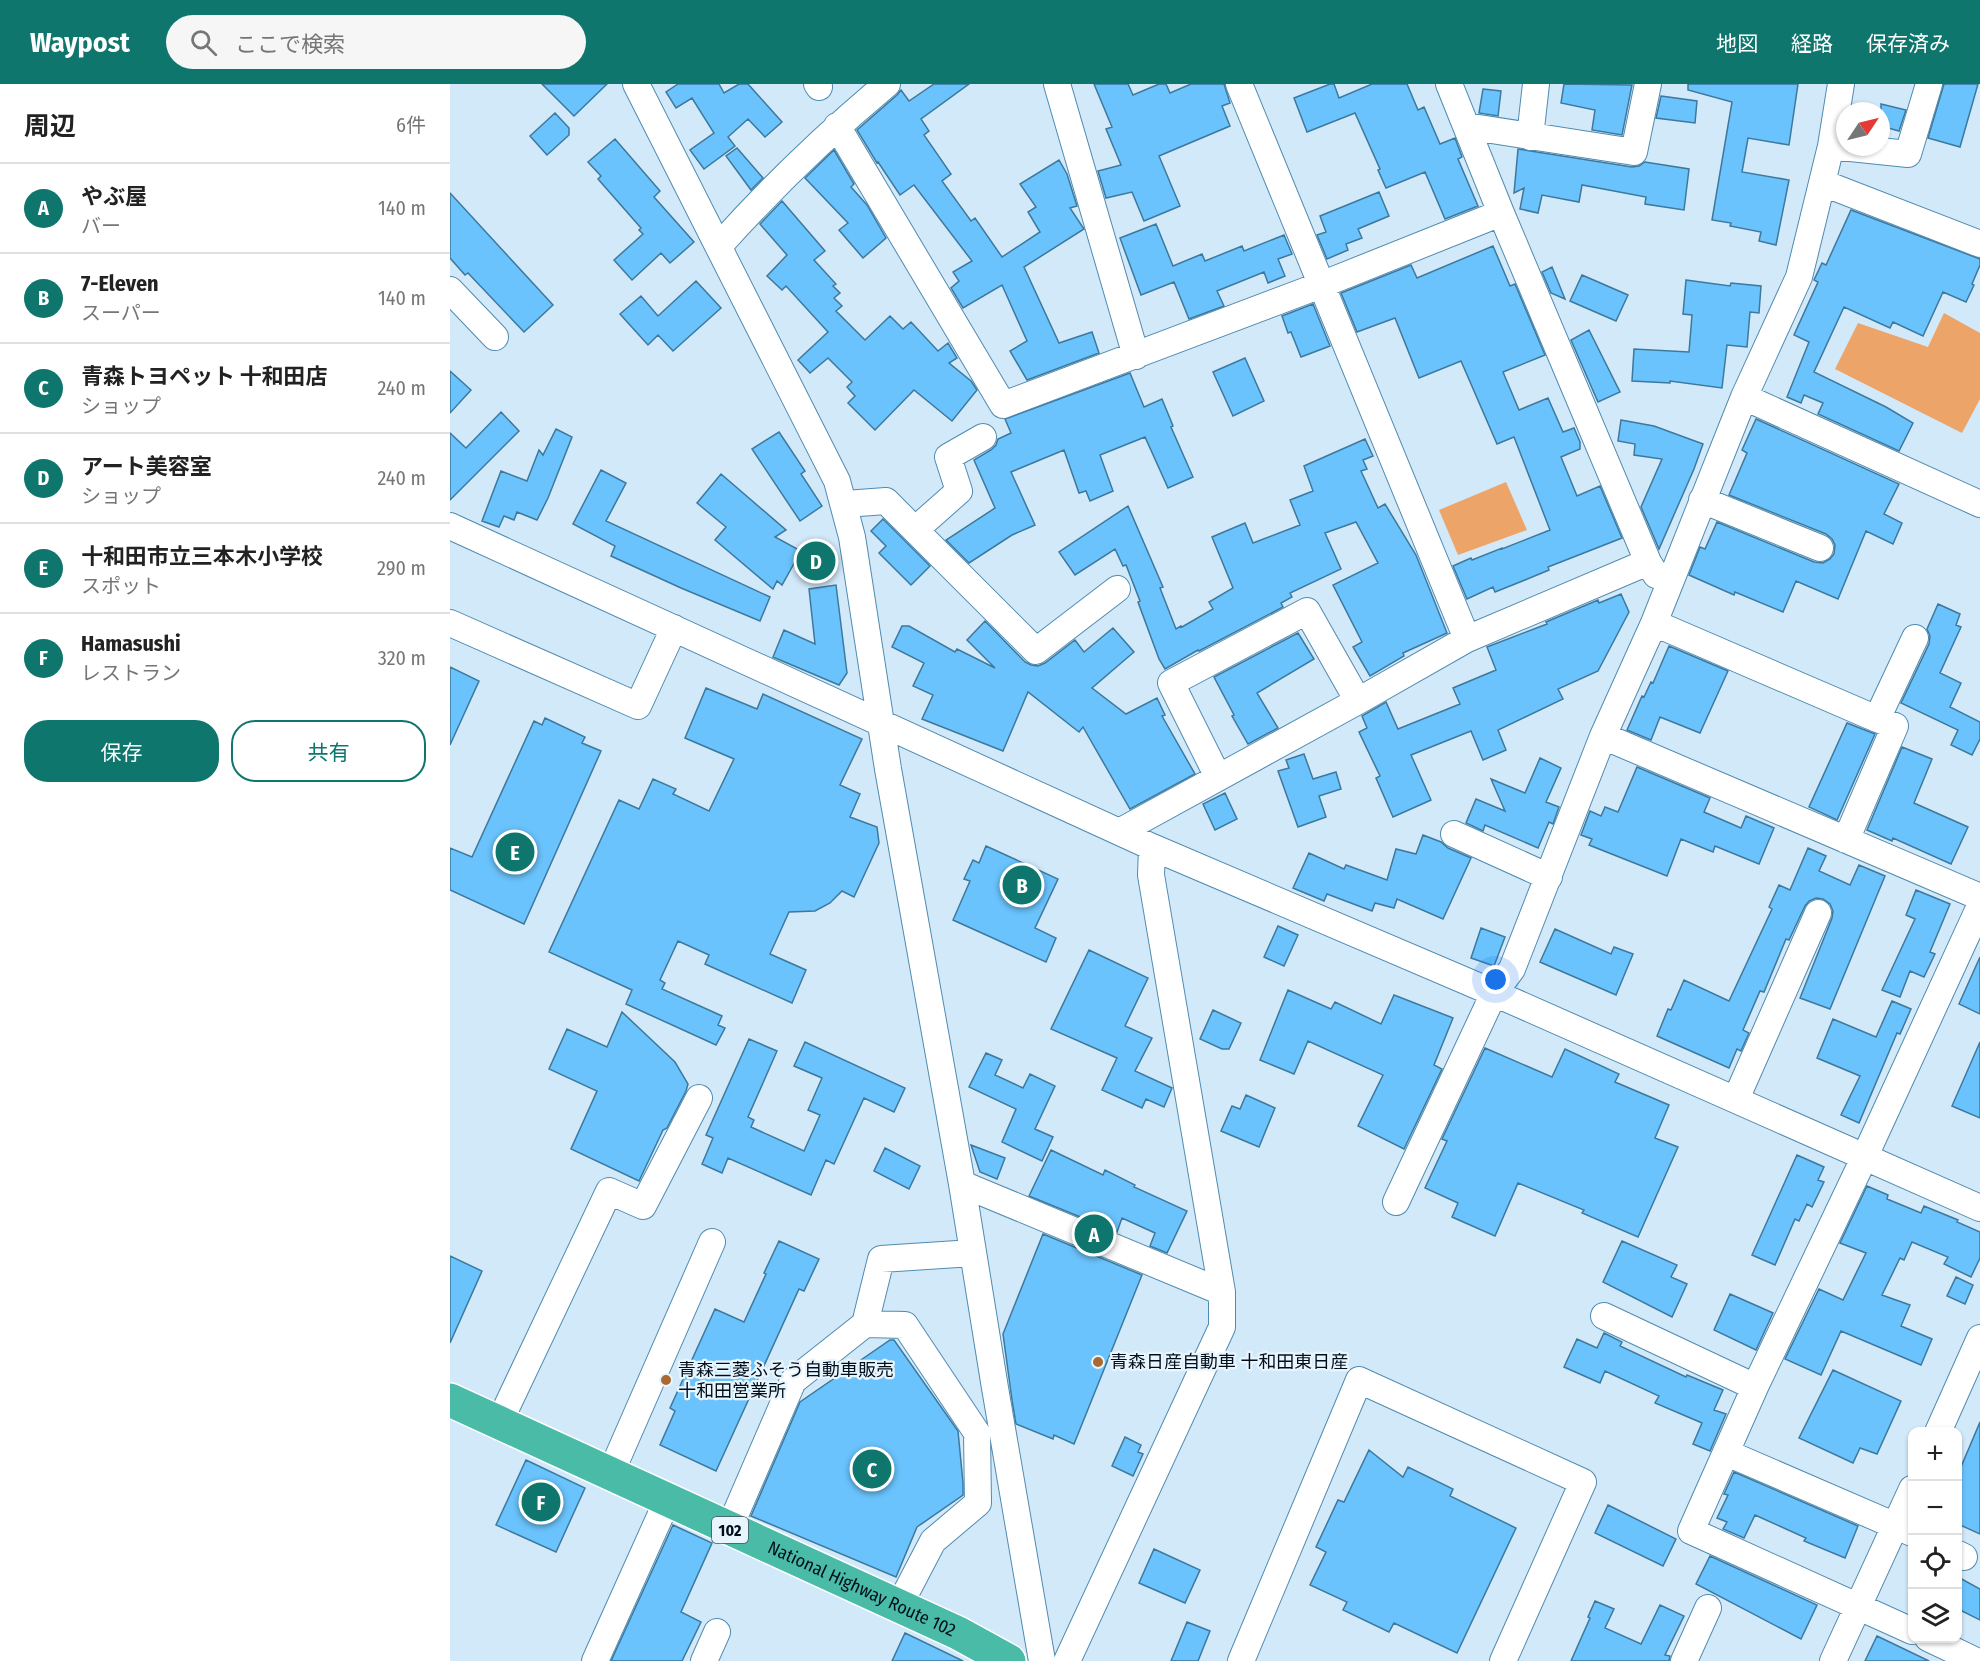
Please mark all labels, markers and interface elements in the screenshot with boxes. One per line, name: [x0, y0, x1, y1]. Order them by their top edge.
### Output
search box: [166, 15, 586, 69]
text: Waypost: [30, 26, 130, 59]
icon: search: [187, 26, 220, 59]
text: ここで検索: [235, 31, 345, 58]
text: 地図: [1716, 31, 1758, 57]
text: 経路: [1791, 31, 1833, 57]
text: 保存済み: [1866, 31, 1950, 57]
north arrow: [1836, 102, 1890, 156]
text: 周辺: [24, 111, 76, 142]
text: 6件: [396, 113, 426, 137]
text: やぶ屋: [81, 183, 147, 210]
text: A: [38, 196, 49, 220]
text: 140 m: [378, 196, 426, 220]
text: バー: [81, 214, 121, 238]
text: 7-Eleven: [81, 270, 159, 297]
text: B: [38, 286, 49, 310]
text: 140 m: [378, 286, 426, 310]
text: スーパー: [81, 301, 161, 325]
text: 青森トヨペット 十和田店: [81, 363, 328, 390]
text: C: [38, 376, 49, 400]
text: 240 m: [377, 376, 426, 400]
text: ショップ: [81, 394, 161, 418]
text: アート美容室: [81, 453, 212, 480]
text: D: [38, 466, 49, 490]
text: 240 m: [377, 466, 426, 490]
text: ショップ: [81, 484, 161, 508]
pin: D: [796, 538, 836, 584]
text: 十和田市立三本木小学校: [81, 543, 323, 570]
text: E: [39, 556, 48, 580]
text: 290 m: [377, 556, 426, 580]
text: スポット: [81, 574, 161, 598]
text: Hamasushi: [81, 630, 181, 657]
text: F: [39, 646, 48, 670]
text: 320 m: [378, 646, 426, 670]
text: レストラン: [81, 661, 181, 685]
button: 保存: [24, 720, 219, 782]
button: 共有: [231, 720, 426, 782]
pin: E: [496, 830, 534, 874]
pin: B: [1002, 862, 1042, 908]
your location: [1481, 965, 1510, 994]
pin: A: [1074, 1212, 1114, 1256]
place label: 青森日産自動車 十和田東日産: [1110, 1351, 1348, 1373]
marker: 青森日産自動車 十和田東日産: [1091, 1355, 1105, 1369]
place label: 青森三菱ふそう自動車販売 十和田営業所: [678, 1359, 894, 1402]
marker: 青森三菱ふそう自動車販売 十和田営業所: [659, 1373, 673, 1387]
map controls: [1908, 1427, 1962, 1643]
button: +: [1908, 1427, 1962, 1481]
pin: C: [852, 1446, 892, 1492]
pin: F: [522, 1480, 560, 1524]
button: −: [1908, 1481, 1962, 1535]
road number: 102: [712, 1517, 748, 1543]
button: locate: [1908, 1535, 1962, 1589]
street label: National Highway Route 102: [764, 1536, 959, 1641]
button: layers: [1908, 1589, 1962, 1643]

